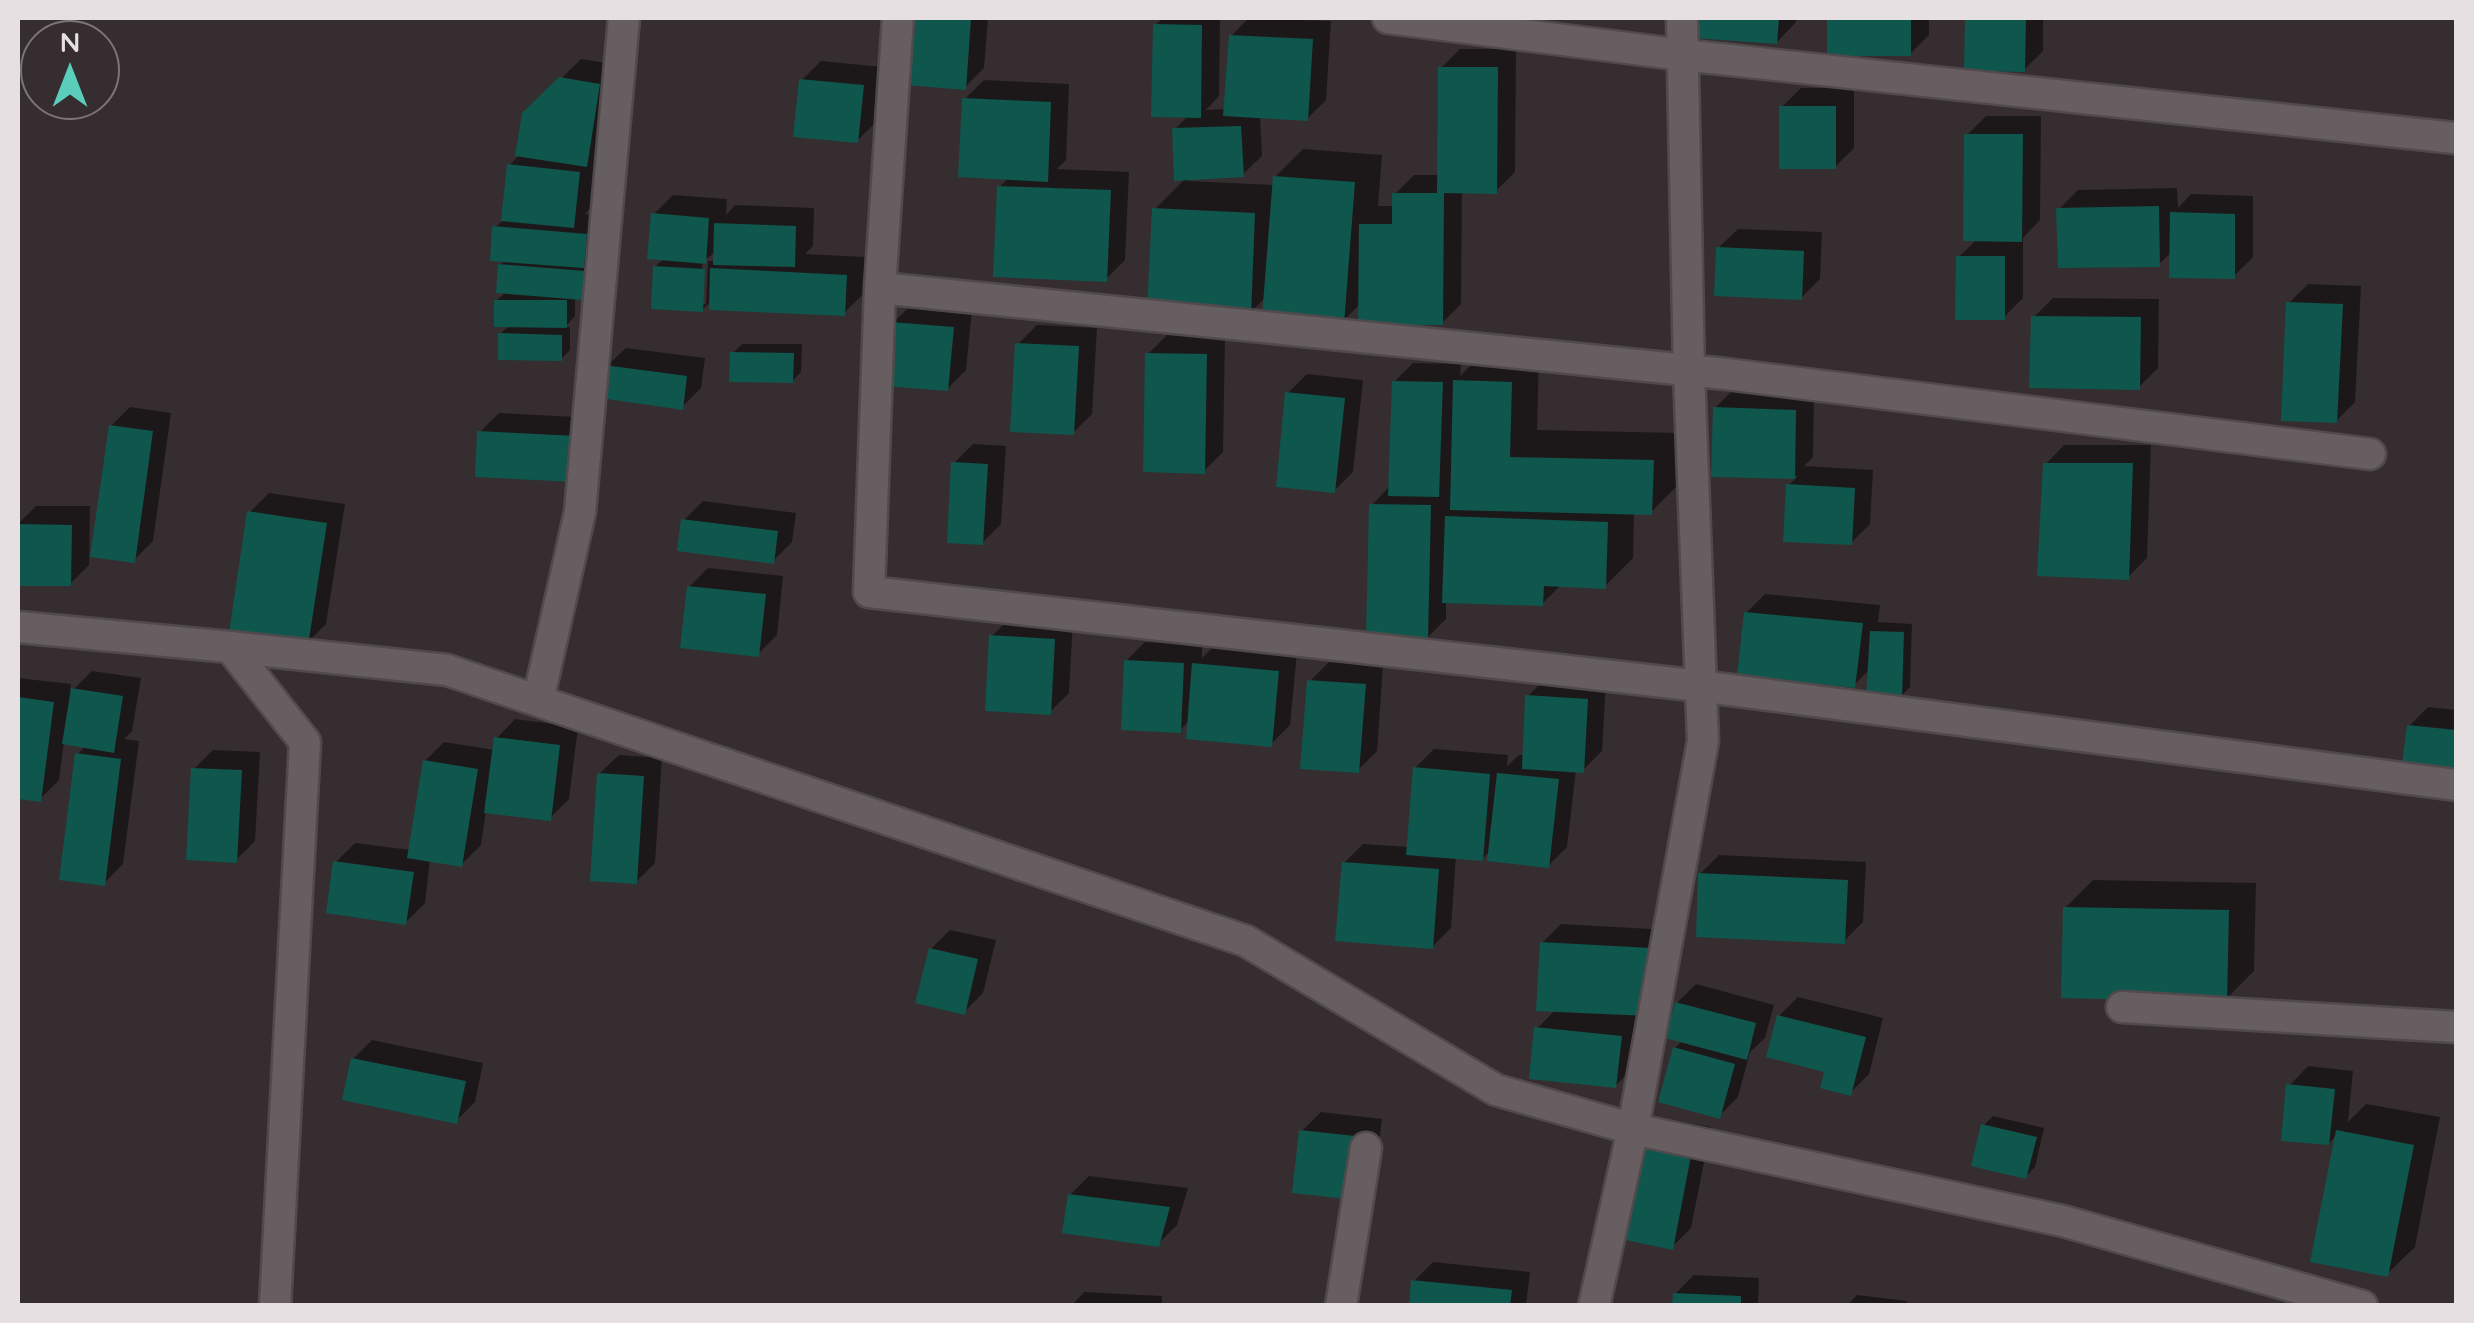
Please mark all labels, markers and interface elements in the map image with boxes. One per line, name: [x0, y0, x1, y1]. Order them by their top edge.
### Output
north arrow: [20, 20, 120, 120]
text: N: [60, 24, 80, 59]

